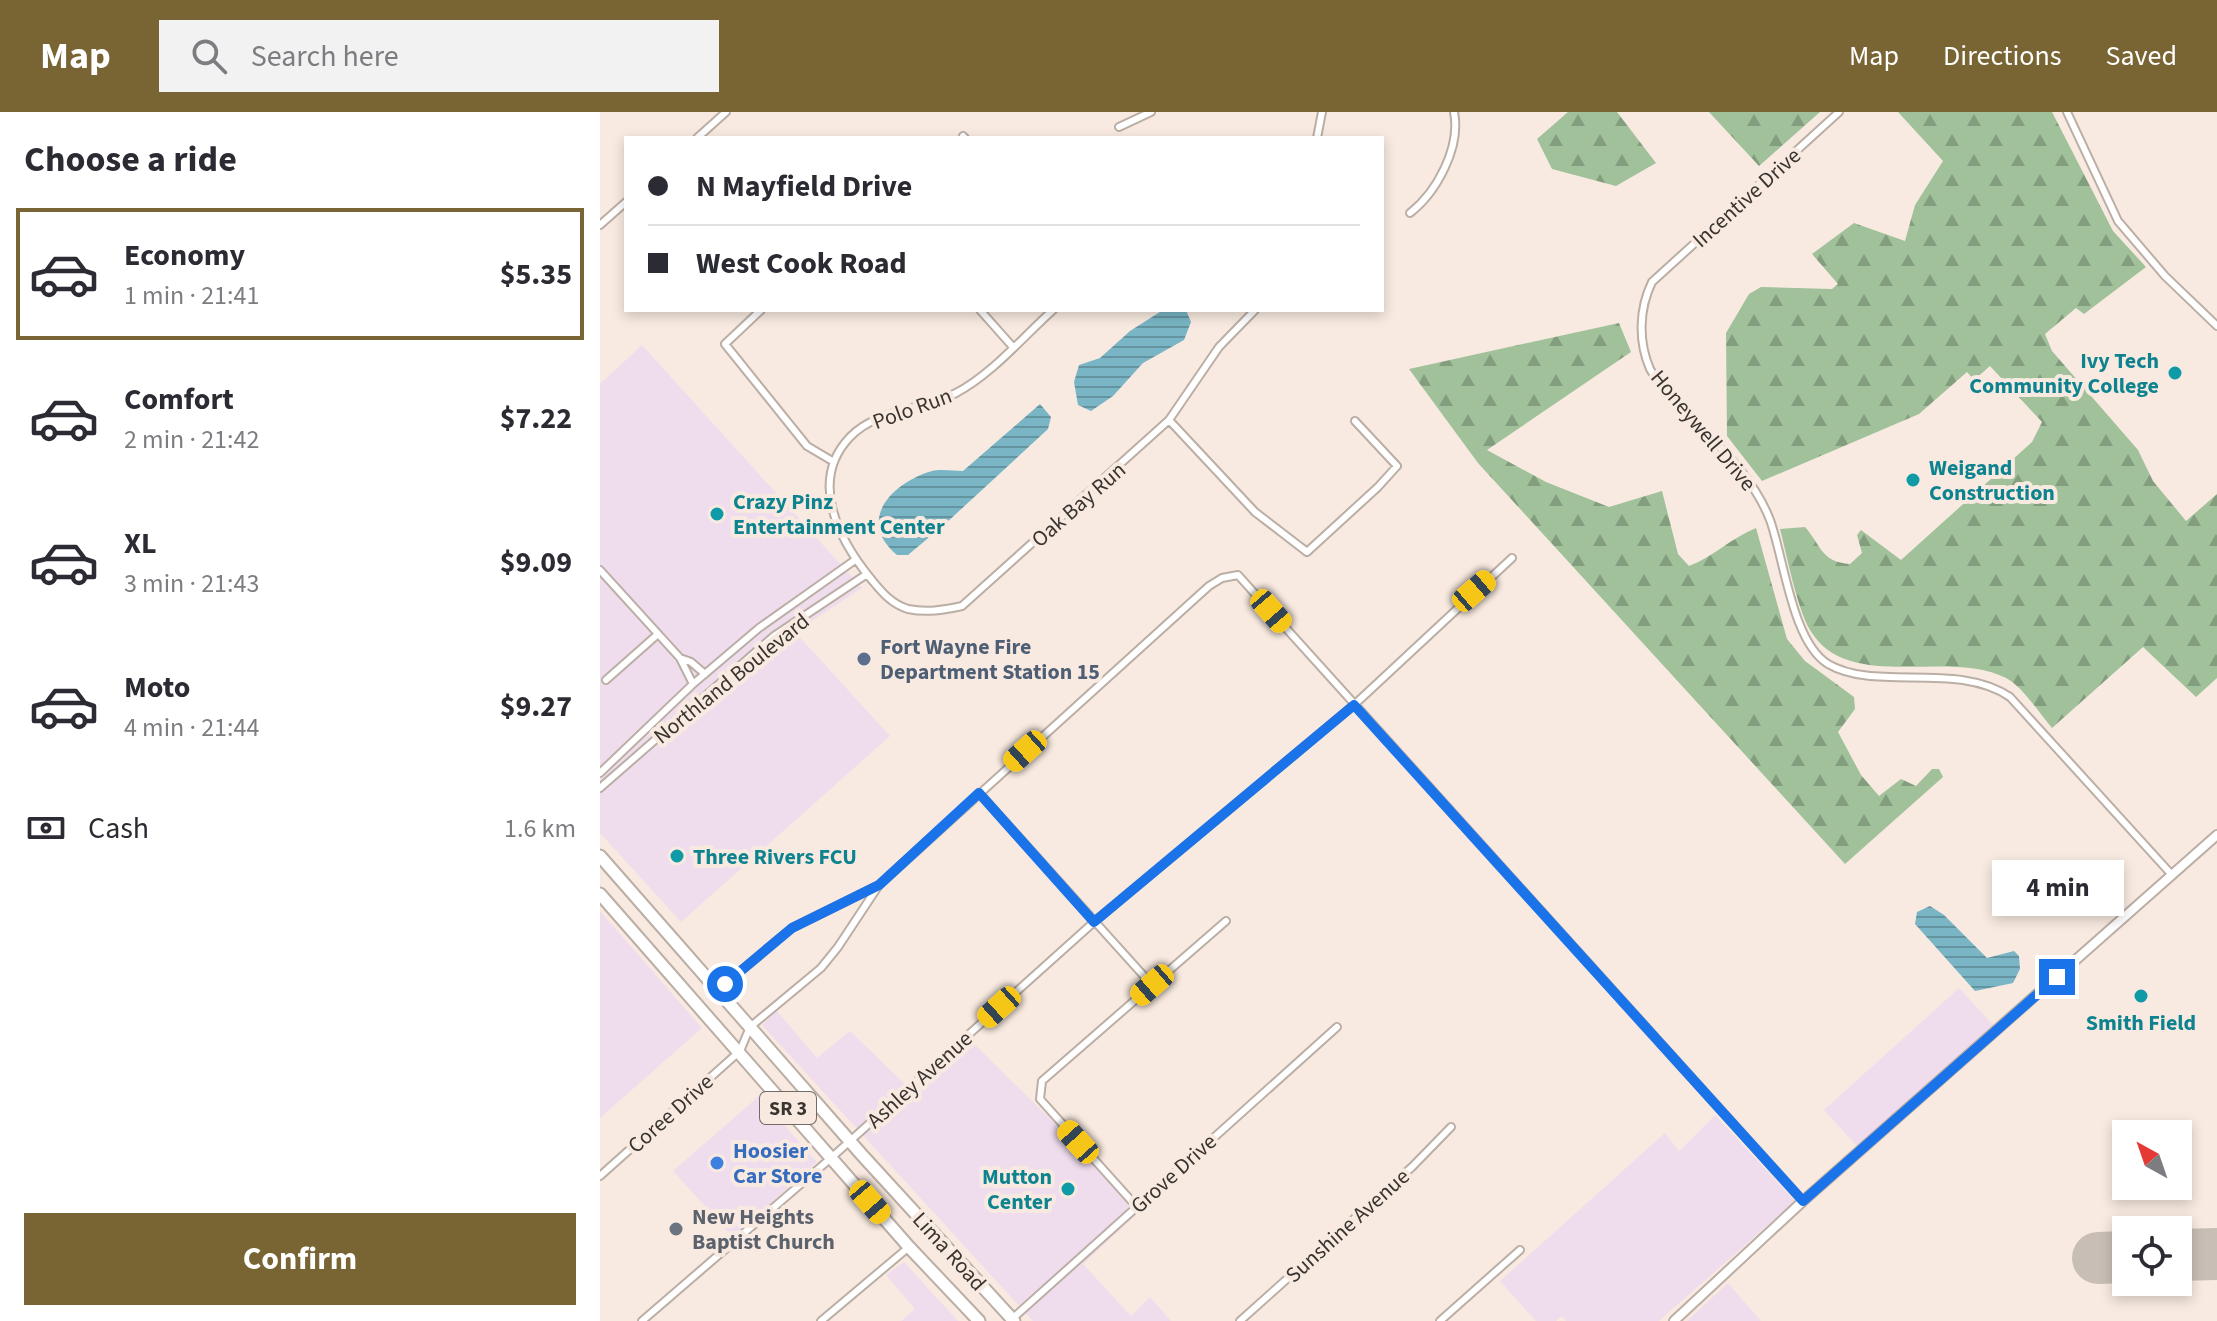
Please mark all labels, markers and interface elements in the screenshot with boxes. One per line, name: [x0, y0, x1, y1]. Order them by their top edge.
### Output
search box: [159, 20, 719, 92]
text: Map: [40, 29, 111, 83]
icon: search: [187, 34, 231, 78]
text: Search here: [251, 35, 399, 78]
text: Map: [1849, 36, 1899, 76]
text: Directions: [1943, 36, 2062, 76]
text: Saved: [2106, 36, 2177, 76]
text: Choose a ride: [24, 134, 237, 185]
street label: Incentive Drive: [1685, 140, 1808, 255]
text: N Mayfield Drive: [696, 165, 912, 208]
text: Economy: [124, 234, 245, 277]
icon: car: [28, 238, 100, 310]
text: West Cook Road: [696, 242, 907, 285]
text: $5.35: [500, 253, 572, 296]
text: 1 min · 21:41: [124, 277, 259, 314]
place label: Ivy Tech Community College: [1969, 345, 2159, 402]
street label: Honeywell Drive: [1643, 363, 1764, 498]
marker: Ivy Tech Community College: [2166, 364, 2184, 382]
text: Comfort: [124, 378, 234, 421]
street label: Polo Run: [868, 380, 956, 438]
icon: car: [28, 382, 100, 454]
text: $7.22: [500, 397, 572, 440]
text: 2 min · 21:42: [124, 421, 259, 458]
place label: Weigand Construction: [1929, 452, 2055, 509]
street label: Oak Bay Run: [1024, 455, 1133, 555]
marker: Weigand Construction: [1904, 471, 1922, 489]
place label: Crazy Pinz Entertainment Center: [733, 486, 945, 543]
marker: Crazy Pinz Entertainment Center: [708, 505, 726, 523]
text: XL: [124, 522, 157, 565]
icon: car: [28, 526, 100, 598]
text: $9.09: [500, 541, 572, 584]
text: 3 min · 21:43: [124, 565, 259, 602]
car: [1448, 566, 1500, 616]
car: [1246, 585, 1296, 637]
street label: Northland Boulevard: [647, 606, 817, 752]
place label: Fort Wayne Fire Department Station 15: [880, 631, 1100, 688]
marker: Fort Wayne Fire Department Station 15: [855, 650, 873, 668]
text: Moto: [124, 666, 190, 709]
icon: car: [28, 670, 100, 742]
text: $9.27: [500, 685, 572, 728]
text: 4 min · 21:44: [124, 709, 259, 746]
car: [999, 726, 1051, 776]
icon: cash: [24, 806, 68, 850]
text: Cash: [88, 807, 149, 850]
text: 1.6 km: [504, 810, 576, 847]
place label: Three Rivers FCU: [693, 841, 857, 873]
marker: Three Rivers FCU: [668, 847, 686, 865]
callout: 4 min: [1991, 861, 2123, 917]
text: 4 min: [2026, 869, 2090, 906]
route end: [2039, 959, 2075, 995]
car: [1126, 960, 1178, 1010]
route start: [707, 966, 743, 1002]
car: [973, 982, 1025, 1032]
marker: Smith Field: [2132, 987, 2150, 1005]
place label: Smith Field: [2086, 1007, 2196, 1039]
street label: Ashley Avenue: [860, 1023, 980, 1136]
street label: Coree Drive: [621, 1066, 721, 1161]
road number: SR 3: [760, 1092, 816, 1124]
car: [1053, 1116, 1103, 1168]
north arrow: [2112, 1120, 2192, 1200]
map controls: [2112, 1120, 2192, 1296]
street label: Grove Drive: [1124, 1126, 1224, 1221]
place label: Hoosier Car Store: [733, 1135, 822, 1192]
marker: Hoosier Car Store: [708, 1154, 726, 1172]
place label: Mutton Center: [982, 1161, 1052, 1218]
street label: Sunshine Avenue: [1278, 1161, 1417, 1290]
car: [845, 1176, 895, 1228]
marker: Mutton Center: [1059, 1180, 1077, 1198]
place label: New Heights Baptist Church: [692, 1201, 835, 1258]
street label: Lima Road: [905, 1205, 994, 1298]
button: Confirm: [24, 1213, 576, 1305]
button: locate: [2112, 1216, 2192, 1296]
marker: New Heights Baptist Church: [667, 1220, 685, 1238]

